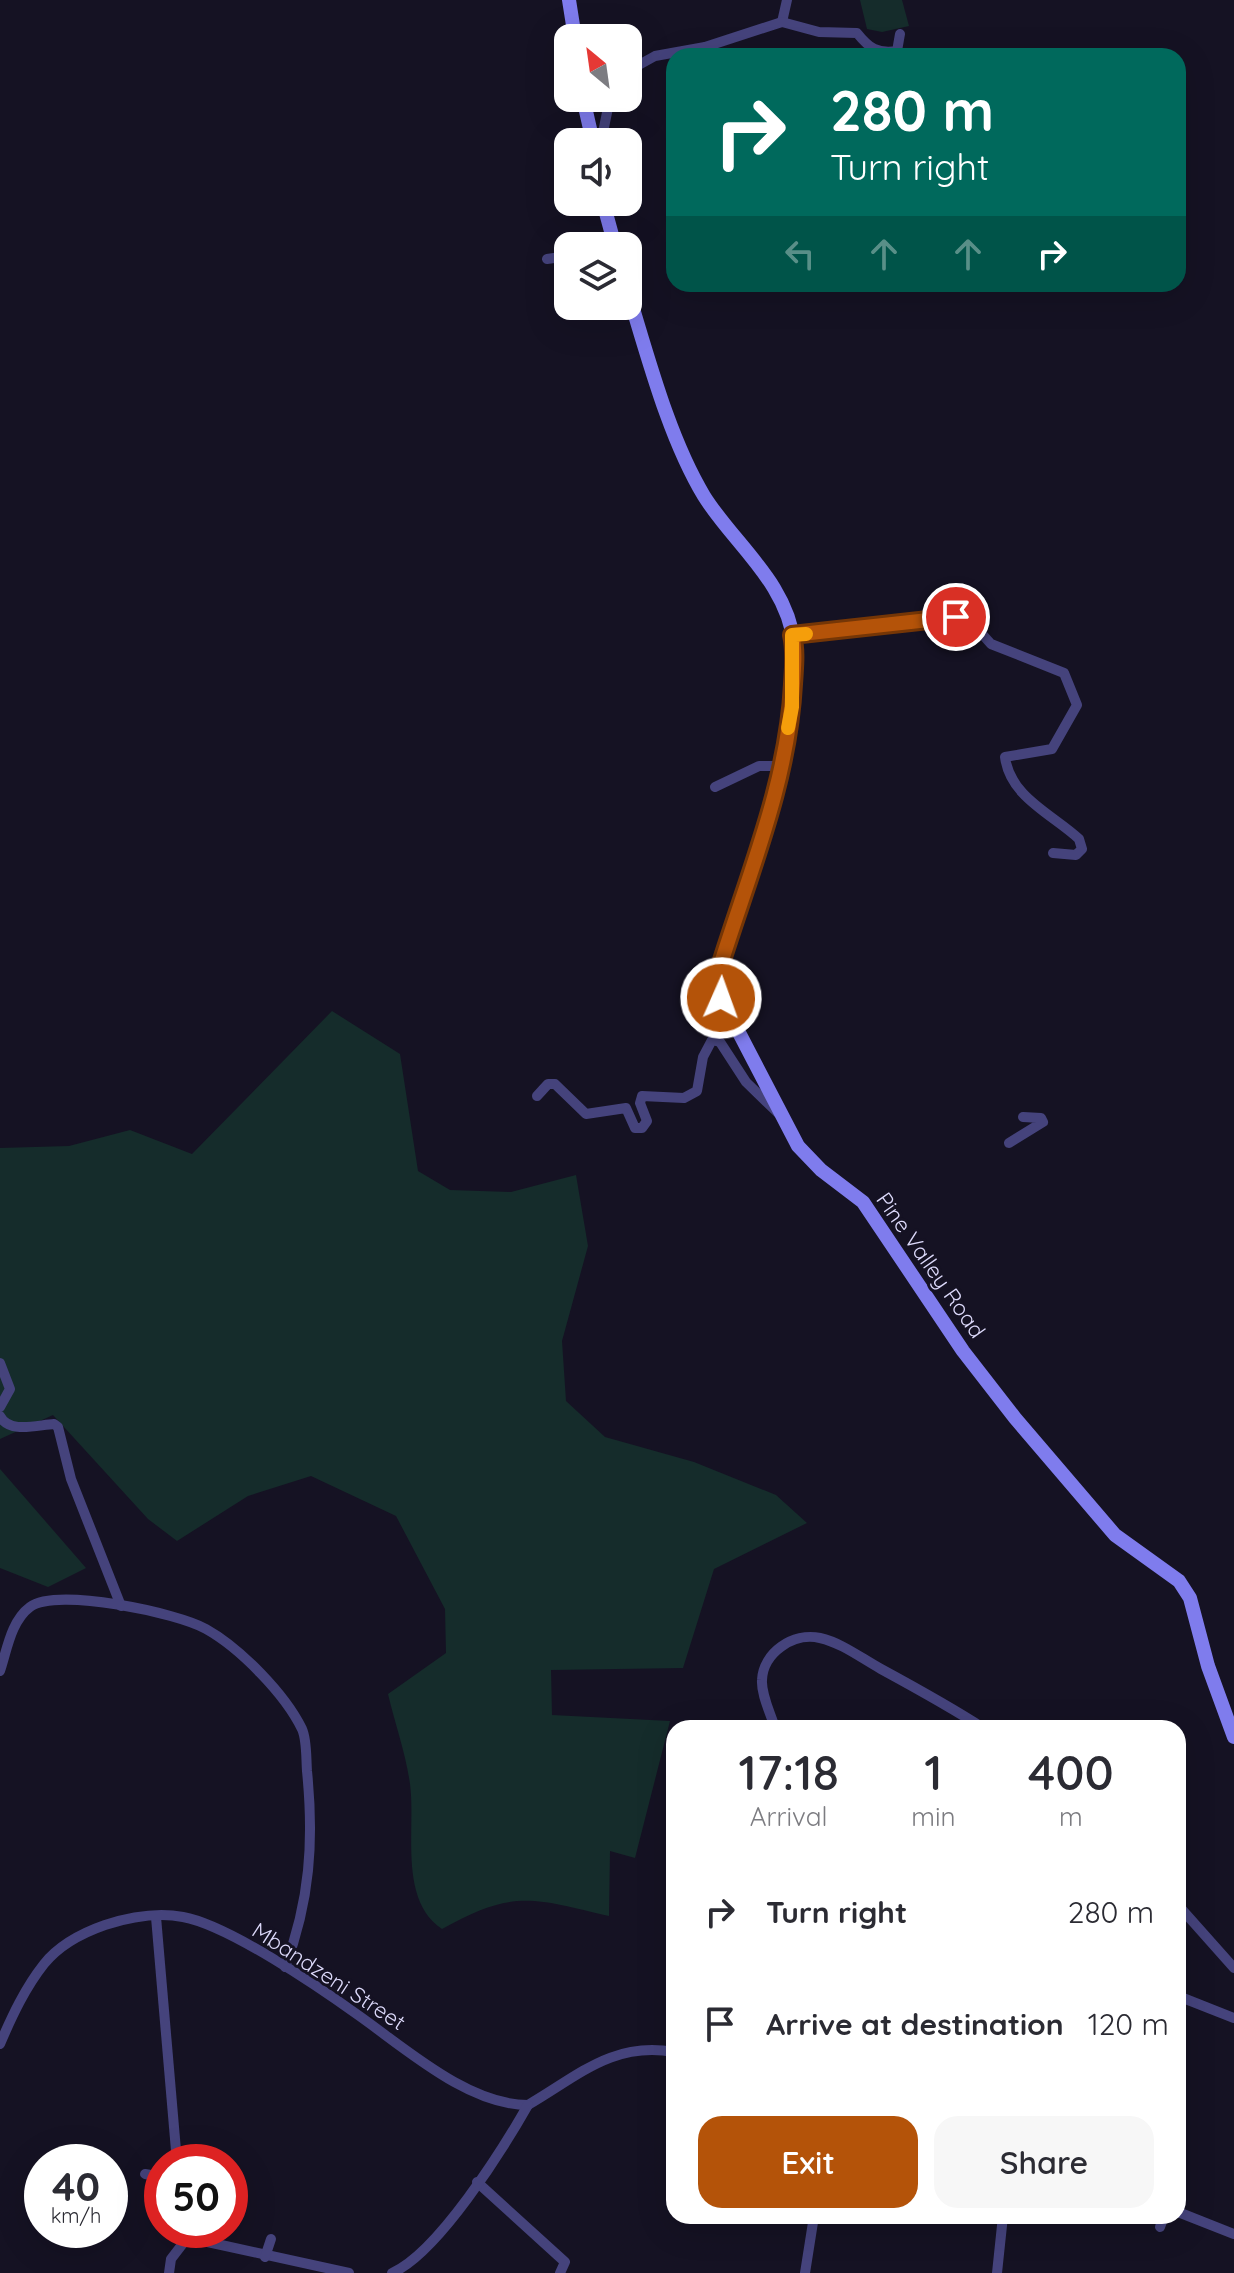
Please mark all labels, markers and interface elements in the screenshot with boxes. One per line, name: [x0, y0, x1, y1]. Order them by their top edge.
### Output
north arrow: [554, 24, 642, 112]
map controls: [554, 24, 642, 320]
text: 280 m: [830, 75, 994, 145]
icon: right: [698, 80, 802, 184]
button: sound: [554, 128, 642, 216]
text: Turn right: [830, 144, 989, 189]
button: layers: [554, 232, 642, 320]
icon: left: [778, 232, 822, 276]
icon: ahead: [862, 232, 906, 276]
icon: ahead: [946, 232, 990, 276]
icon: right: [1030, 232, 1074, 276]
pin: [922, 583, 990, 651]
icon: arrive: [934, 595, 978, 639]
position arrow: [679, 956, 763, 1040]
street label: Pine Valley Road: [870, 1187, 992, 1343]
text: 17:18: [738, 1742, 839, 1802]
text: 1: [924, 1742, 943, 1802]
text: 400: [1028, 1742, 1114, 1802]
text: Arrival: [750, 1800, 828, 1833]
text: min: [911, 1800, 956, 1833]
text: m: [1059, 1800, 1083, 1833]
icon: right: [698, 1890, 742, 1934]
text: Turn right: [766, 1893, 907, 1931]
text: 280 m: [1068, 1893, 1154, 1931]
street label: Mbandzeni Street: [247, 1916, 411, 2036]
icon: arrive: [698, 2002, 742, 2046]
text: Arrive at destination: [766, 2005, 1064, 2043]
text: 120 m: [1088, 2005, 1169, 2043]
button: Exit: [698, 2116, 918, 2208]
button: Share: [934, 2116, 1154, 2208]
speed limit sign: 50: [144, 2144, 248, 2248]
text: 40: [52, 2161, 100, 2211]
text: km/h: [51, 2203, 101, 2228]

